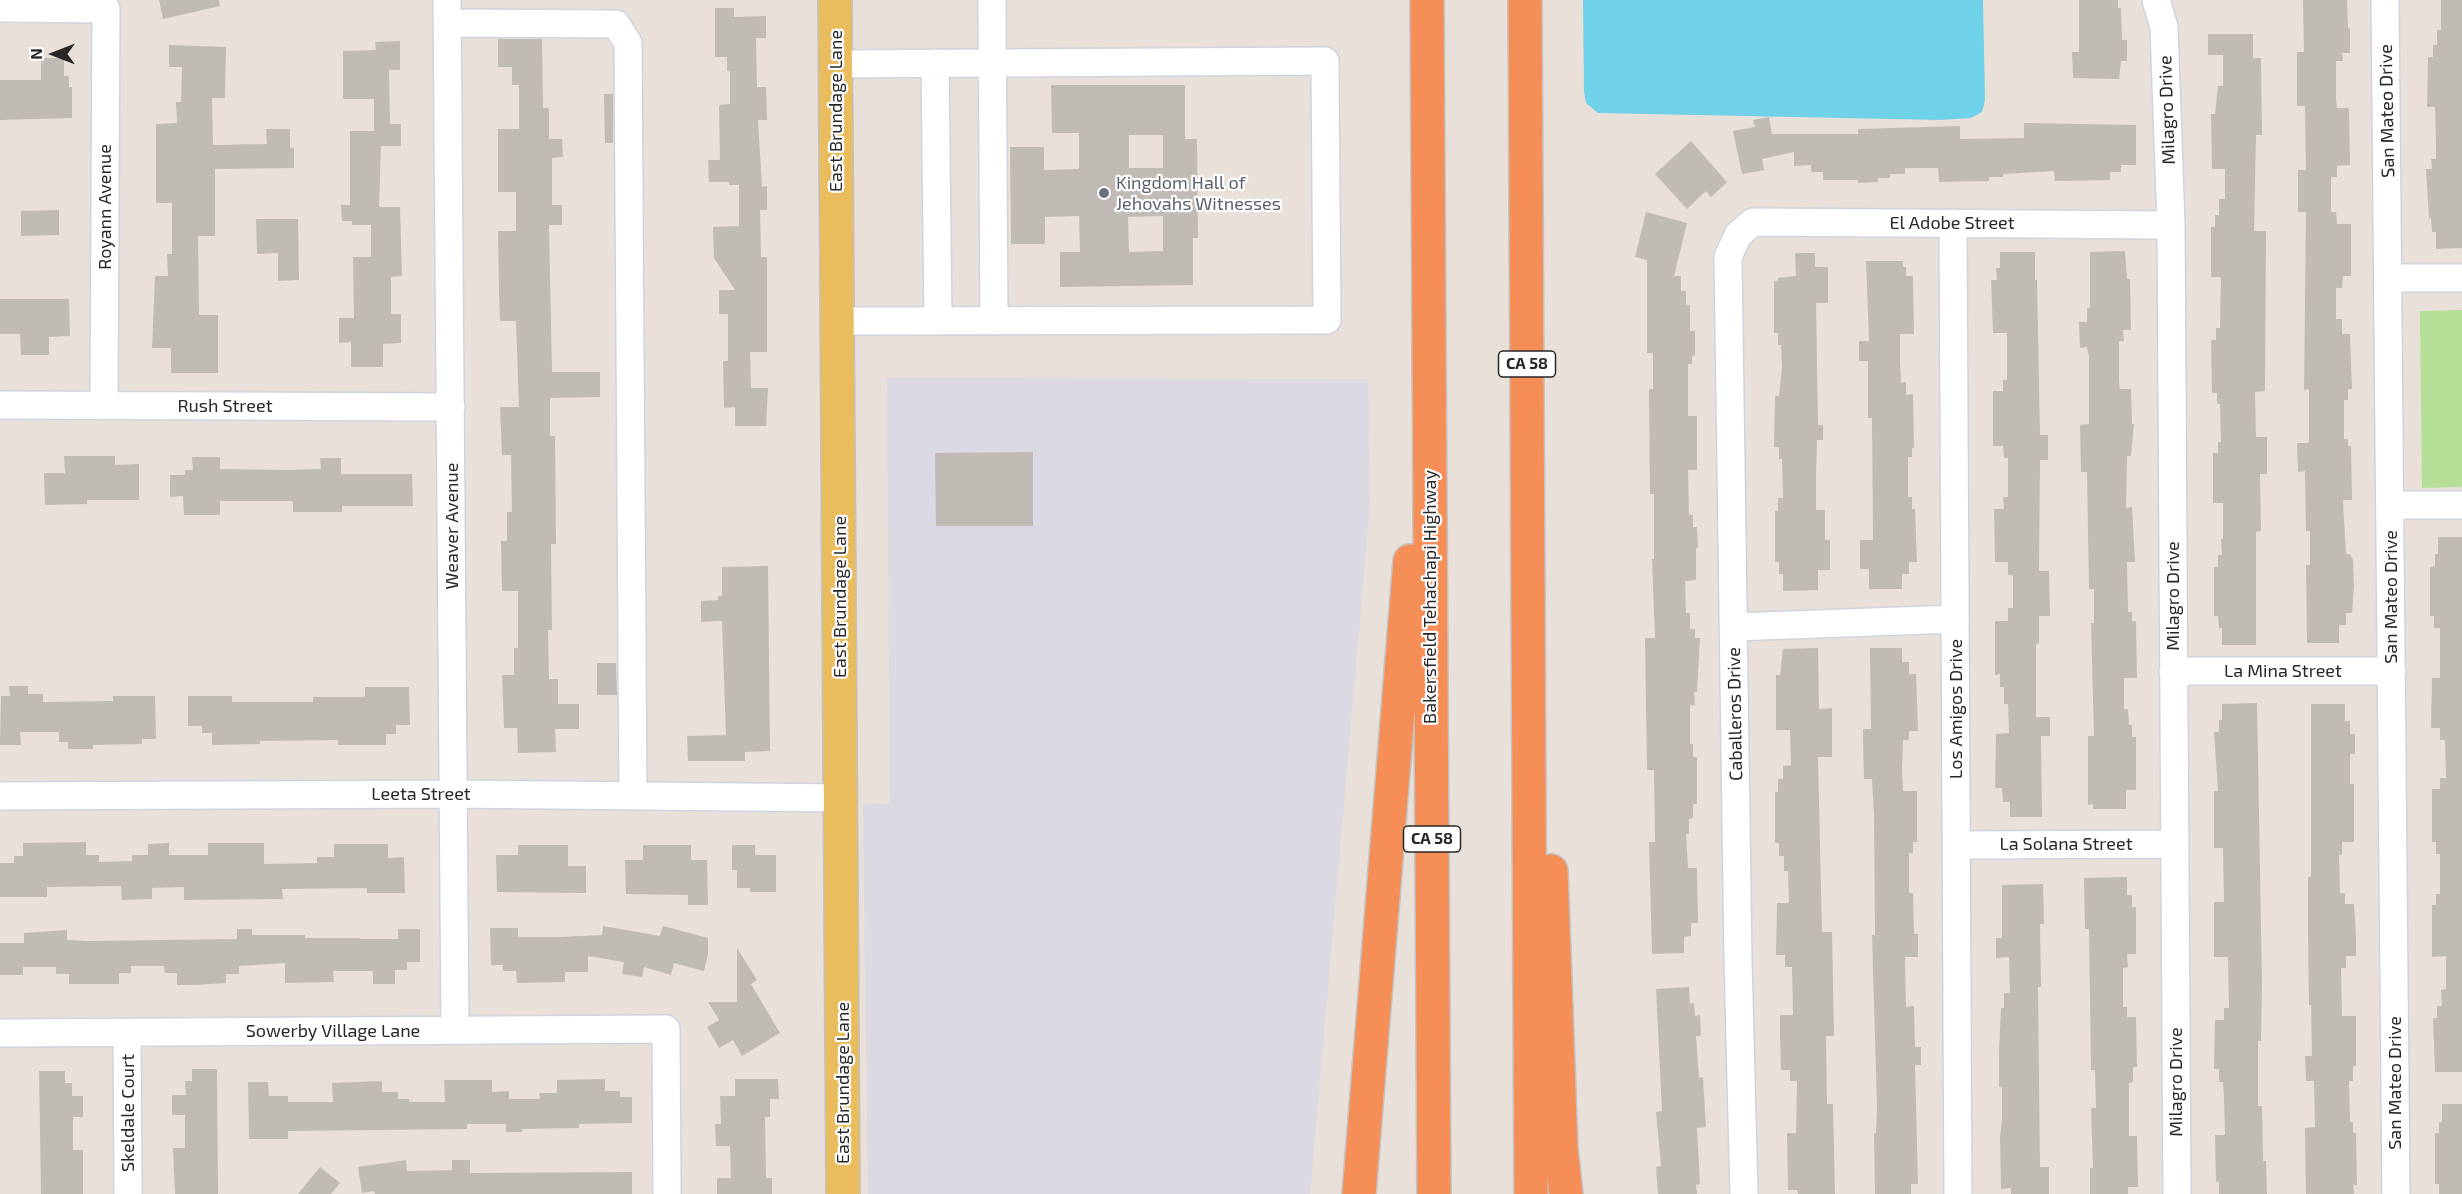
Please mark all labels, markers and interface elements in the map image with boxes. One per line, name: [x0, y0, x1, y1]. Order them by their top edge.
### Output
north arrow: [24, 24, 84, 84]
street label: East Brundage Lane: [825, 30, 847, 192]
street label: San Mateo Drive: [2375, 44, 2399, 178]
text: N: [26, 48, 45, 60]
street label: Milagro Drive: [2154, 55, 2180, 165]
street label: Royann Avenue: [94, 144, 116, 270]
place label: Kingdom Hall of Jehovahs Witnesses: [1116, 172, 1281, 214]
marker: Kingdom Hall of Jehovahs Witnesses: [1097, 186, 1111, 200]
street label: El Adobe Street: [1889, 212, 2015, 234]
road number: CA 58: [1498, 351, 1556, 377]
street label: Rush Street: [177, 395, 273, 417]
street label: Weaver Avenue: [441, 463, 463, 589]
street label: Bakersfield Tehachapi Highway: [1419, 470, 1441, 724]
street label: East Brundage Lane: [829, 516, 851, 678]
street label: San Mateo Drive: [2380, 530, 2402, 664]
street label: Milagro Drive: [2162, 541, 2184, 651]
street label: Los Amigos Drive: [1945, 639, 1967, 779]
street label: Caballeros Drive: [1723, 647, 1747, 781]
street label: La Mina Street: [2224, 660, 2342, 682]
street label: Leeta Street: [371, 783, 471, 805]
road number: CA 58: [1404, 826, 1460, 852]
street label: La Solana Street: [1999, 833, 2133, 855]
street label: East Brundage Lane: [832, 1002, 854, 1164]
street label: San Mateo Drive: [2384, 1016, 2406, 1150]
street label: Sowerby Village Lane: [246, 1020, 420, 1042]
street label: Milagro Drive: [2165, 1027, 2187, 1137]
street label: Skeldale Court: [117, 1054, 139, 1172]

